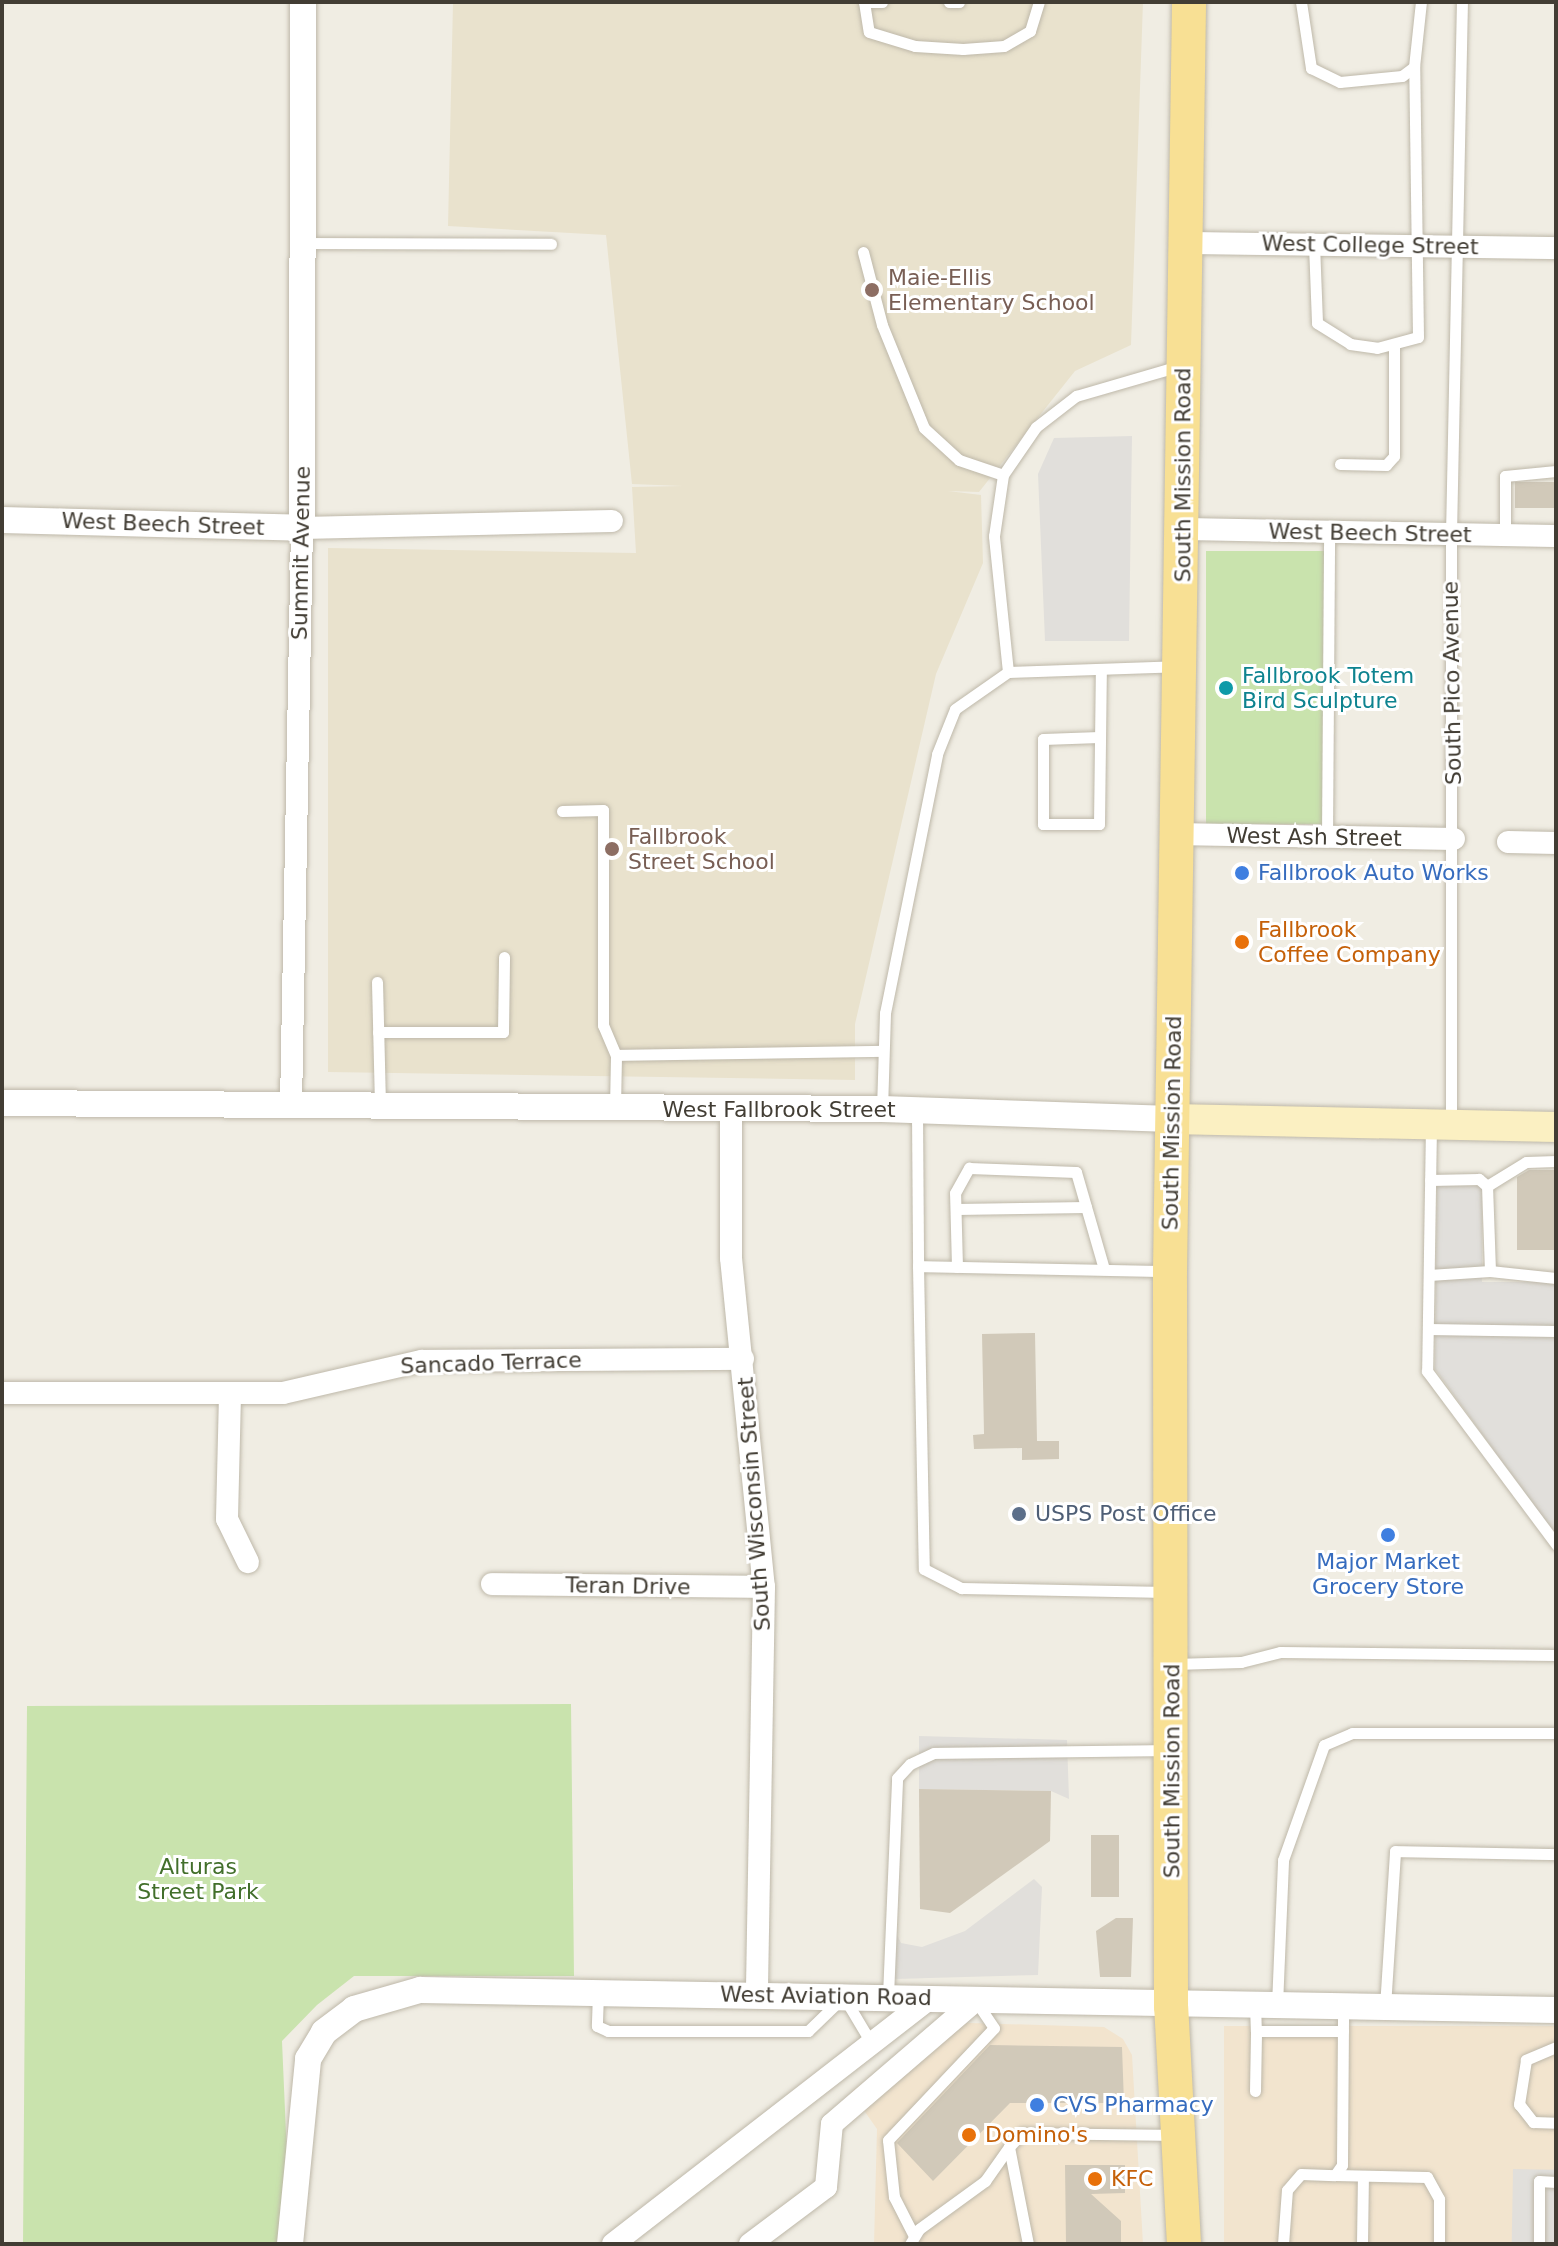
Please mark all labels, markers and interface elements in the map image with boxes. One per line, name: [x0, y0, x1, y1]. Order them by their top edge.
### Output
street label: West College Street: [1261, 230, 1479, 260]
place label: Maie-Ellis Elementary School: [888, 264, 1095, 316]
marker: Maie-Ellis Elementary School: [863, 281, 881, 299]
street label: South Mission Road: [1170, 368, 1196, 582]
street label: Summit Avenue: [286, 466, 316, 640]
street label: West Beech Street: [61, 507, 265, 541]
street label: West Beech Street: [1268, 518, 1472, 548]
street label: South Pico Avenue: [1437, 581, 1467, 785]
place label: Fallbrook Totem Bird Sculpture: [1242, 662, 1414, 714]
marker: Fallbrook Totem Bird Sculpture: [1217, 679, 1235, 697]
street label: West Ash Street: [1226, 822, 1402, 852]
place label: Fallbrook Street School: [628, 823, 775, 874]
marker: Fallbrook Street School: [603, 840, 621, 858]
place label: Fallbrook Auto Works: [1258, 860, 1489, 886]
marker: Fallbrook Auto Works: [1233, 864, 1251, 882]
place label: Fallbrook Coffee Company: [1258, 916, 1441, 968]
marker: Fallbrook Coffee Company: [1233, 933, 1251, 951]
street label: South Mission Road: [1157, 1015, 1187, 1231]
street label: West Fallbrook Street: [662, 1097, 896, 1123]
street label: Sancado Terrace: [400, 1347, 582, 1379]
street label: South Wisconsin Street: [732, 1376, 776, 1632]
place label: USPS Post Office: [1035, 1501, 1217, 1527]
marker: USPS Post Office: [1010, 1505, 1028, 1523]
marker: Major Market Grocery Store: [1379, 1526, 1397, 1544]
place label: Major Market Grocery Store: [1312, 1548, 1464, 1600]
street label: Teran Drive: [565, 1572, 691, 1600]
street label: South Mission Road: [1159, 1664, 1185, 1878]
park label: Alturas Street Park: [137, 1853, 259, 1904]
street label: West Aviation Road: [720, 1981, 932, 2011]
place label: CVS Pharmacy: [1053, 2092, 1214, 2118]
marker: CVS Pharmacy: [1028, 2096, 1046, 2114]
place label: Domino's: [985, 2122, 1088, 2148]
marker: Domino's: [960, 2126, 978, 2144]
place label: KFC: [1111, 2166, 1153, 2192]
marker: KFC: [1086, 2170, 1104, 2188]

